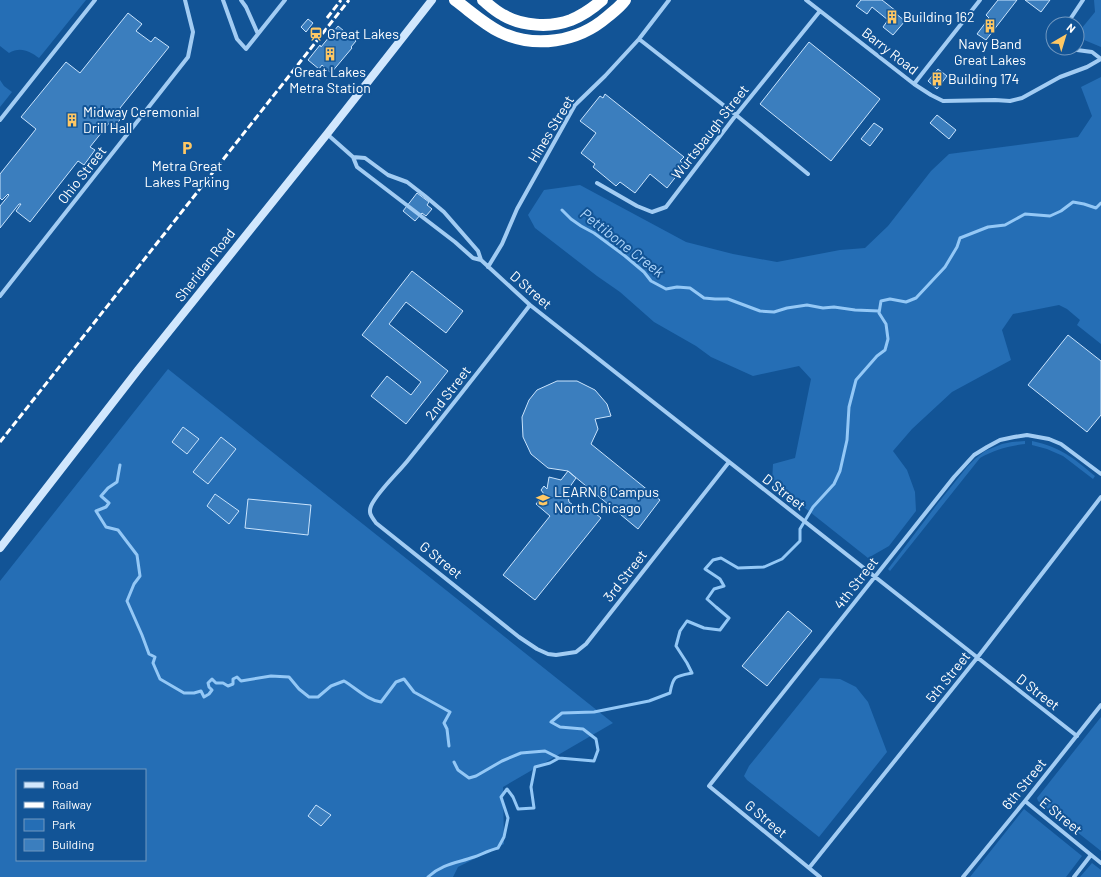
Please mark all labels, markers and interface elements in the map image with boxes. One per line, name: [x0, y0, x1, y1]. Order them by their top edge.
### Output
place label: Building 162: [903, 8, 975, 25]
building icon: Building 162: [884, 9, 900, 25]
north arrow: [1045, 16, 1085, 56]
building icon: Navy Band Great Lakes: [982, 18, 998, 34]
text: N: [1065, 20, 1078, 35]
street label: Barry Road: [859, 23, 922, 78]
place label: Great Lakes: [327, 25, 399, 42]
station icon: Great Lakes: [308, 26, 324, 42]
place label: Navy Band Great Lakes: [954, 35, 1026, 68]
building icon: Great Lakes Metra Station: [322, 46, 338, 62]
place label: Great Lakes Metra Station: [289, 63, 371, 96]
place label: Building 174: [948, 70, 1019, 87]
building icon: Building 174: [929, 71, 945, 87]
street label: Wurtsbaugh Street: [667, 81, 752, 182]
street label: Hines Street: [524, 92, 577, 165]
place label: Midway Ceremonial Drill Hall: [83, 103, 200, 136]
building icon: Midway Ceremonial Drill Hall: [64, 112, 80, 128]
parking icon: Metra Great Lakes Parking: [179, 140, 195, 156]
street label: Ohio Street: [54, 142, 109, 207]
place label: Metra Great Lakes Parking: [145, 157, 229, 190]
water label: Pettibone Creek: [577, 204, 669, 281]
street label: Sheridan Road: [171, 225, 238, 305]
street label: D Street: [507, 267, 556, 312]
street label: 2nd Street: [421, 362, 474, 423]
street label: D Street: [760, 470, 809, 514]
place label: LEARN 6 Campus North Chicago: [554, 483, 659, 516]
school or university icon: LEARN 6 Campus North Chicago: [535, 492, 551, 508]
street label: G Street: [417, 537, 466, 582]
street label: 3rd Street: [599, 546, 650, 605]
street label: 4th Street: [830, 553, 881, 612]
street label: 5th Street: [922, 648, 973, 706]
street label: D Street: [1014, 670, 1063, 714]
street label: 6th Street: [998, 755, 1049, 813]
legend: [16, 769, 146, 861]
text: Road: [52, 777, 79, 791]
street label: E Street: [1037, 793, 1086, 838]
street label: G Street: [742, 796, 791, 841]
text: Railway: [52, 797, 92, 811]
text: Park: [52, 817, 76, 831]
text: Building: [52, 837, 94, 851]

